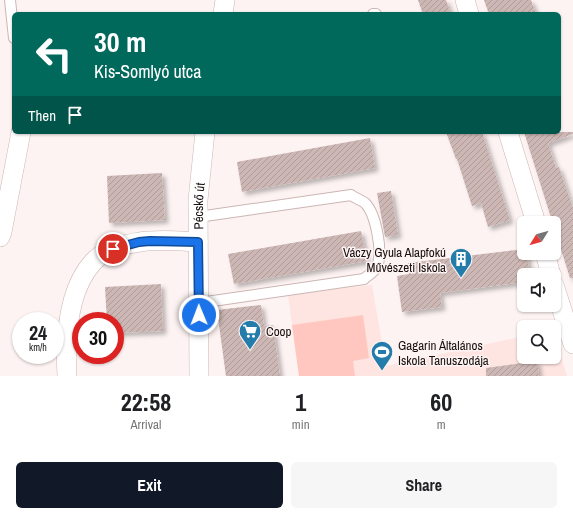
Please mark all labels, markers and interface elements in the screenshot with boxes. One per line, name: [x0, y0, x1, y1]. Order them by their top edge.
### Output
text: 30 m: [94, 23, 146, 61]
icon: left: [28, 28, 80, 80]
text: Kis-Somlyó utca: [94, 59, 201, 84]
icon: arrive: [64, 104, 86, 126]
text: Then: [28, 105, 56, 126]
street label: Pécskő út: [190, 182, 209, 230]
north arrow: [517, 216, 561, 260]
map controls: [517, 216, 561, 364]
pin: [96, 232, 130, 266]
icon: arrive: [102, 238, 124, 260]
place label: Váczy Gyula Alapfokú Művészeti Iskola: [343, 244, 446, 276]
building icon: Váczy Gyula Alapfokú Művészeti Iskola: [448, 246, 474, 279]
button: sound: [517, 268, 561, 312]
position arrow: [178, 294, 220, 336]
speed limit sign: 30: [72, 312, 124, 364]
supermarket icon: Coop: [237, 318, 263, 351]
text: 24: [29, 319, 47, 346]
button: search: [517, 320, 561, 364]
place label: Coop: [266, 323, 292, 340]
place label: Gagarin Általános Iskola Tanuszodája: [398, 337, 489, 369]
sports icon: Gagarin Általános Iskola Tanuszodája: [369, 339, 395, 372]
text: km/h: [29, 341, 47, 354]
text: 22:58: [121, 386, 171, 418]
text: 1: [295, 386, 306, 418]
text: 60: [430, 386, 452, 418]
text: Arrival: [131, 416, 161, 433]
text: min: [292, 416, 310, 433]
text: m: [437, 416, 446, 433]
button: Exit: [16, 462, 283, 508]
button: Share: [291, 462, 557, 508]

